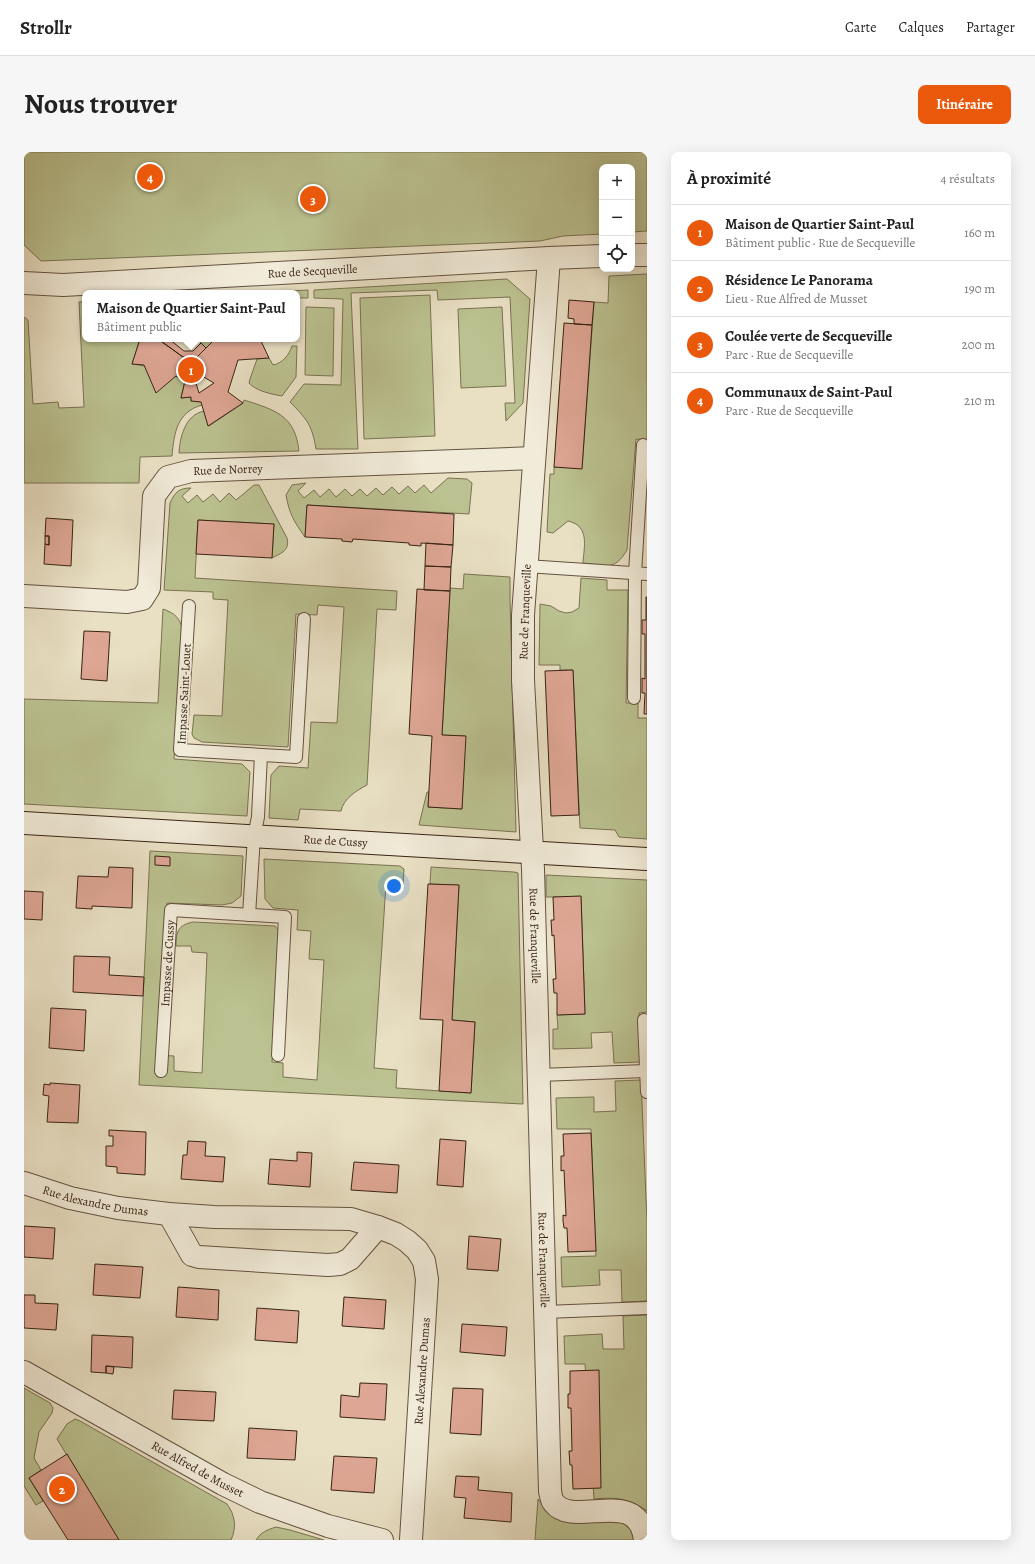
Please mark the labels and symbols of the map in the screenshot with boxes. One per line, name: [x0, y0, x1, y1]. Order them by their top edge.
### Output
pin: 4: [137, 162, 163, 192]
pin: 3: [300, 184, 326, 214]
street label: Rue de Secqueville: [267, 261, 358, 282]
pin: 1: [178, 355, 204, 385]
street label: Rue de Norrey: [193, 460, 264, 479]
street label: Rue de Franqueville: [515, 564, 535, 660]
street label: Impasse Saint-Louet: [173, 643, 195, 745]
street label: Rue de Cussy: [303, 831, 369, 851]
your location: [384, 876, 404, 896]
street label: Rue de Franqueville: [526, 887, 544, 984]
street label: Impasse de Cussy: [157, 919, 178, 1007]
street label: Rue Alexandre Dumas: [41, 1182, 149, 1220]
street label: Rue de Franqueville: [534, 1211, 553, 1308]
street label: Rue Alexandre Dumas: [410, 1317, 434, 1425]
street label: Rue Alfred de Musset: [148, 1437, 247, 1501]
pin: 2: [49, 1474, 75, 1504]

